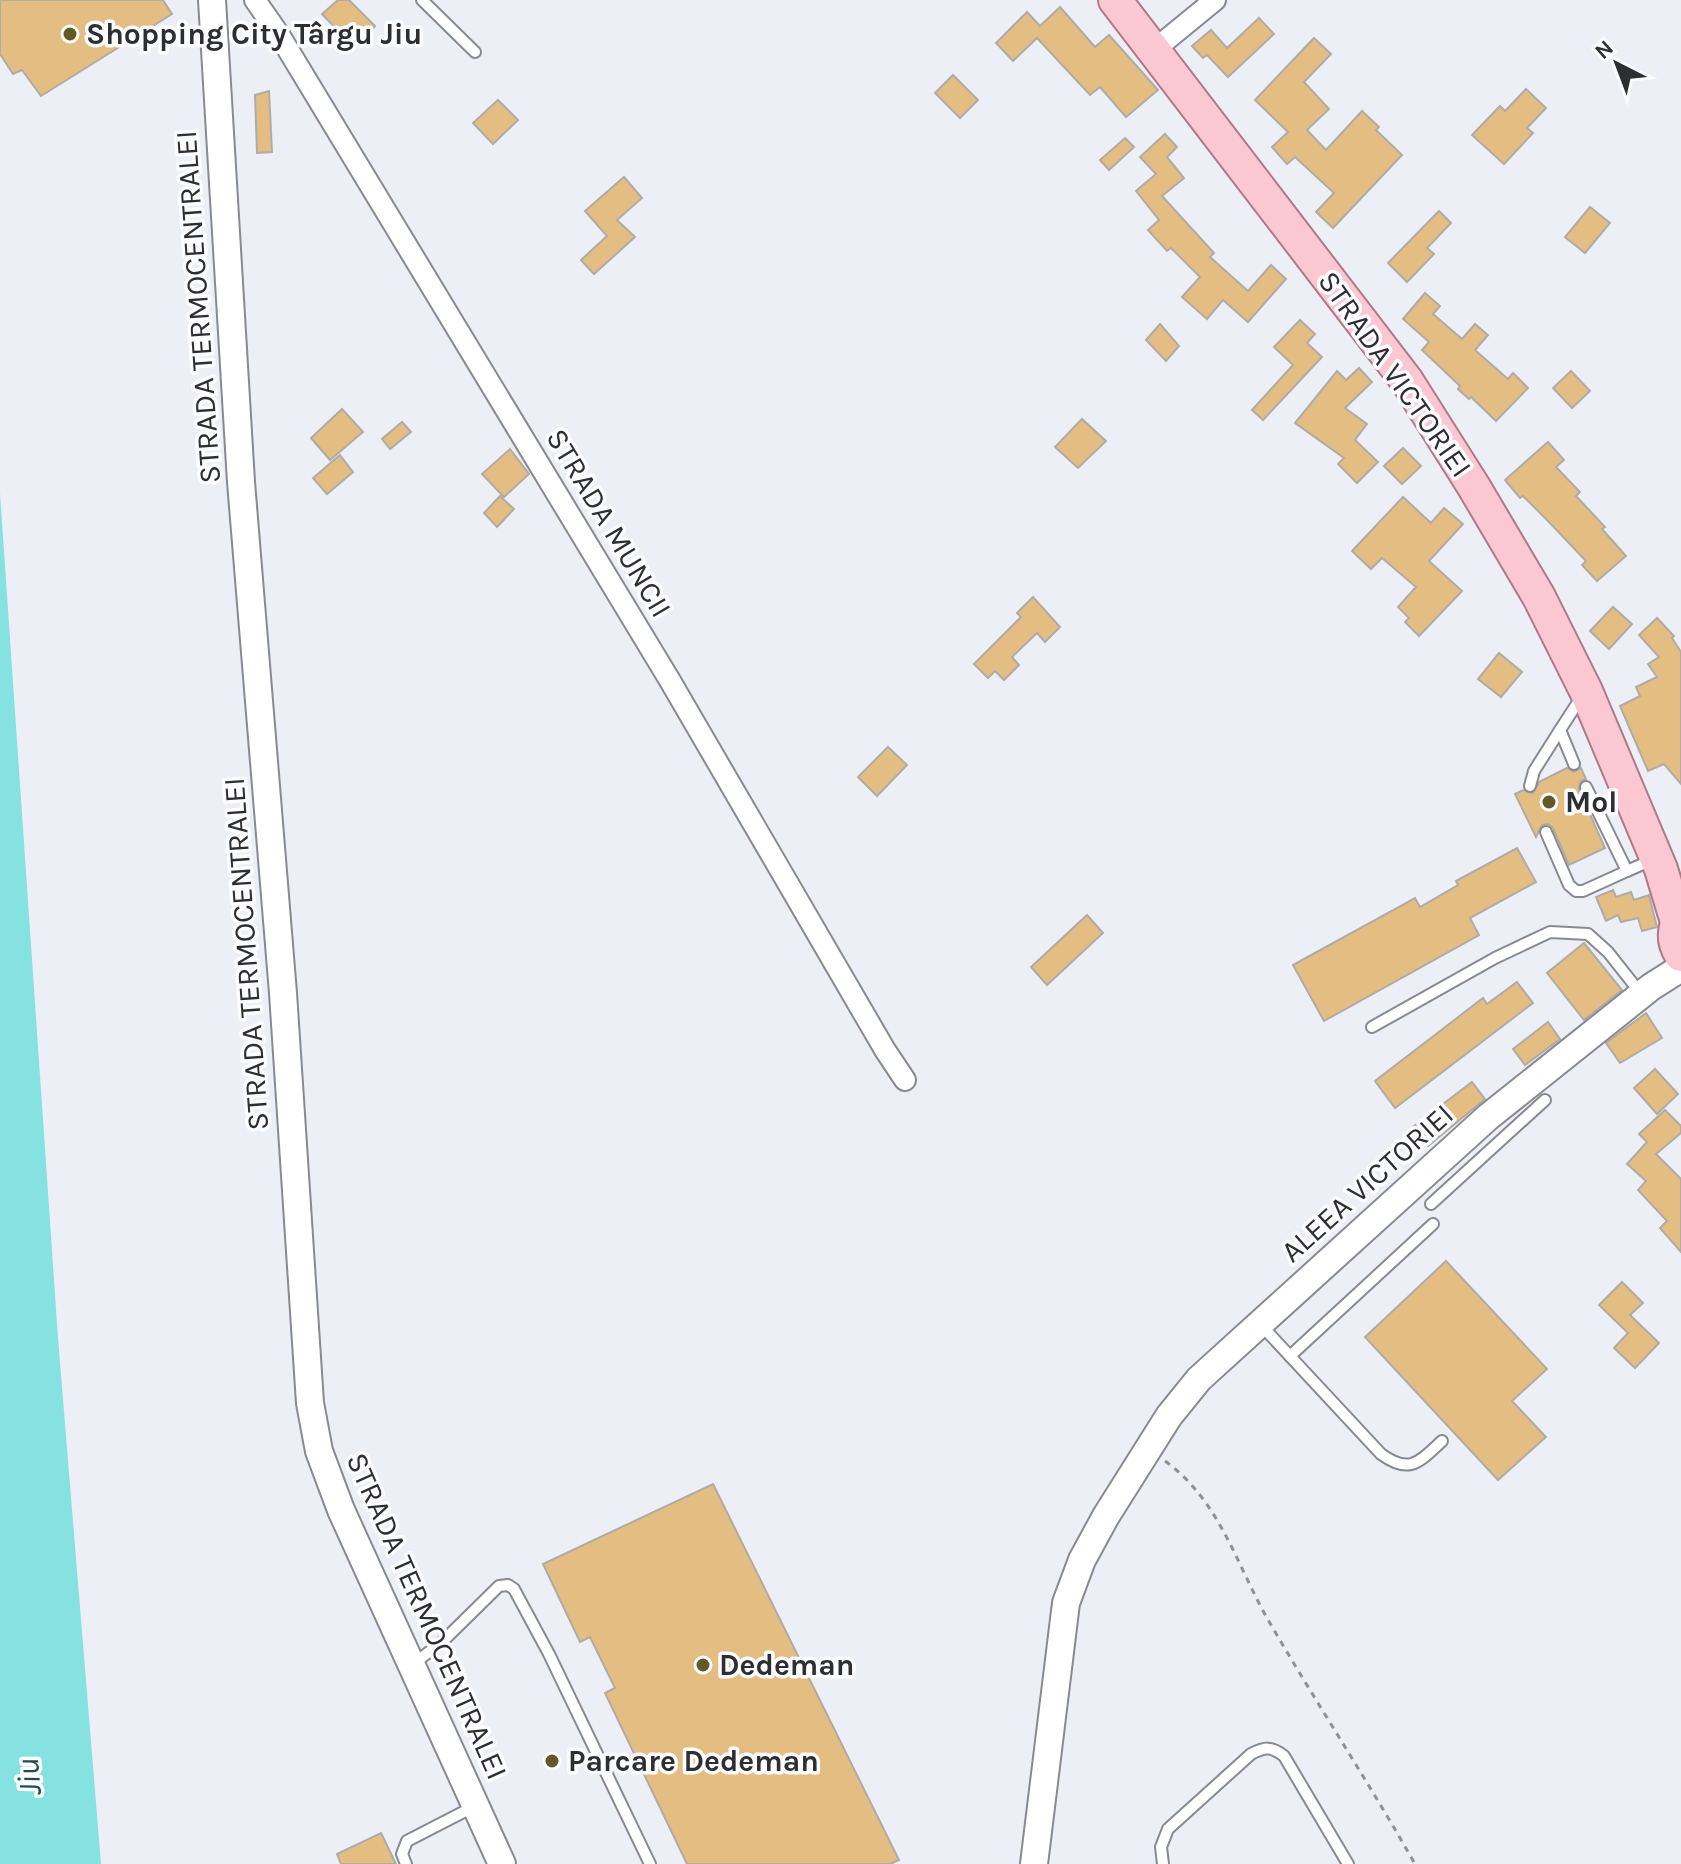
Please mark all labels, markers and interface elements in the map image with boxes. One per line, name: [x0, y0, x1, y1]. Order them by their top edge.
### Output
place label: Shopping City Târgu Jiu: [86, 16, 422, 52]
north arrow: [1577, 24, 1657, 104]
marker: Shopping City Târgu Jiu: [61, 25, 79, 43]
text: N: [1590, 35, 1619, 65]
street label: STRADA TERMOCENTRALEI: [168, 129, 228, 485]
street label: STRADA VICTORIEI: [1311, 264, 1479, 484]
street label: STRADA MUNCII: [539, 422, 679, 624]
street label: STRADA TERMOCENTRALEI: [216, 776, 276, 1132]
place label: Mol: [1565, 784, 1617, 820]
marker: Mol: [1540, 793, 1558, 811]
street label: ALEEA VICTORIEI: [1273, 1096, 1461, 1270]
street label: STRADA TERMOCENTRALEI: [339, 1447, 515, 1785]
place label: Dedeman: [719, 1647, 855, 1683]
marker: Dedeman: [694, 1656, 712, 1674]
place label: Parcare Dedeman: [568, 1743, 819, 1779]
marker: Parcare Dedeman: [543, 1752, 561, 1770]
water label: Jiu: [9, 1757, 49, 1797]

